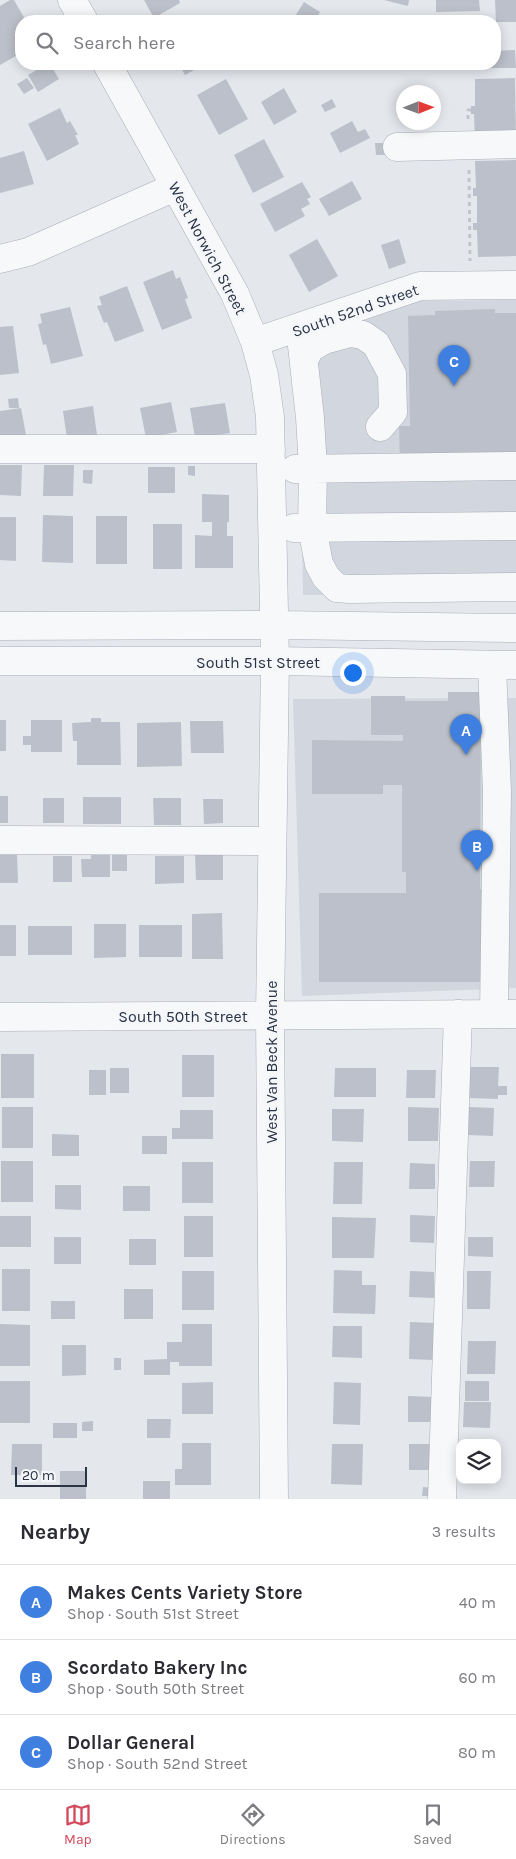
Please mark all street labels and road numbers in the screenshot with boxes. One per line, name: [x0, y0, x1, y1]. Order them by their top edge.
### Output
street label: West Norwich Street: [164, 179, 251, 318]
street label: South 52nd Street: [289, 280, 421, 341]
street label: South 51st Street: [196, 653, 320, 672]
street label: West Van Beck Avenue: [262, 981, 281, 1143]
street label: South 50th Street: [118, 1007, 248, 1026]

